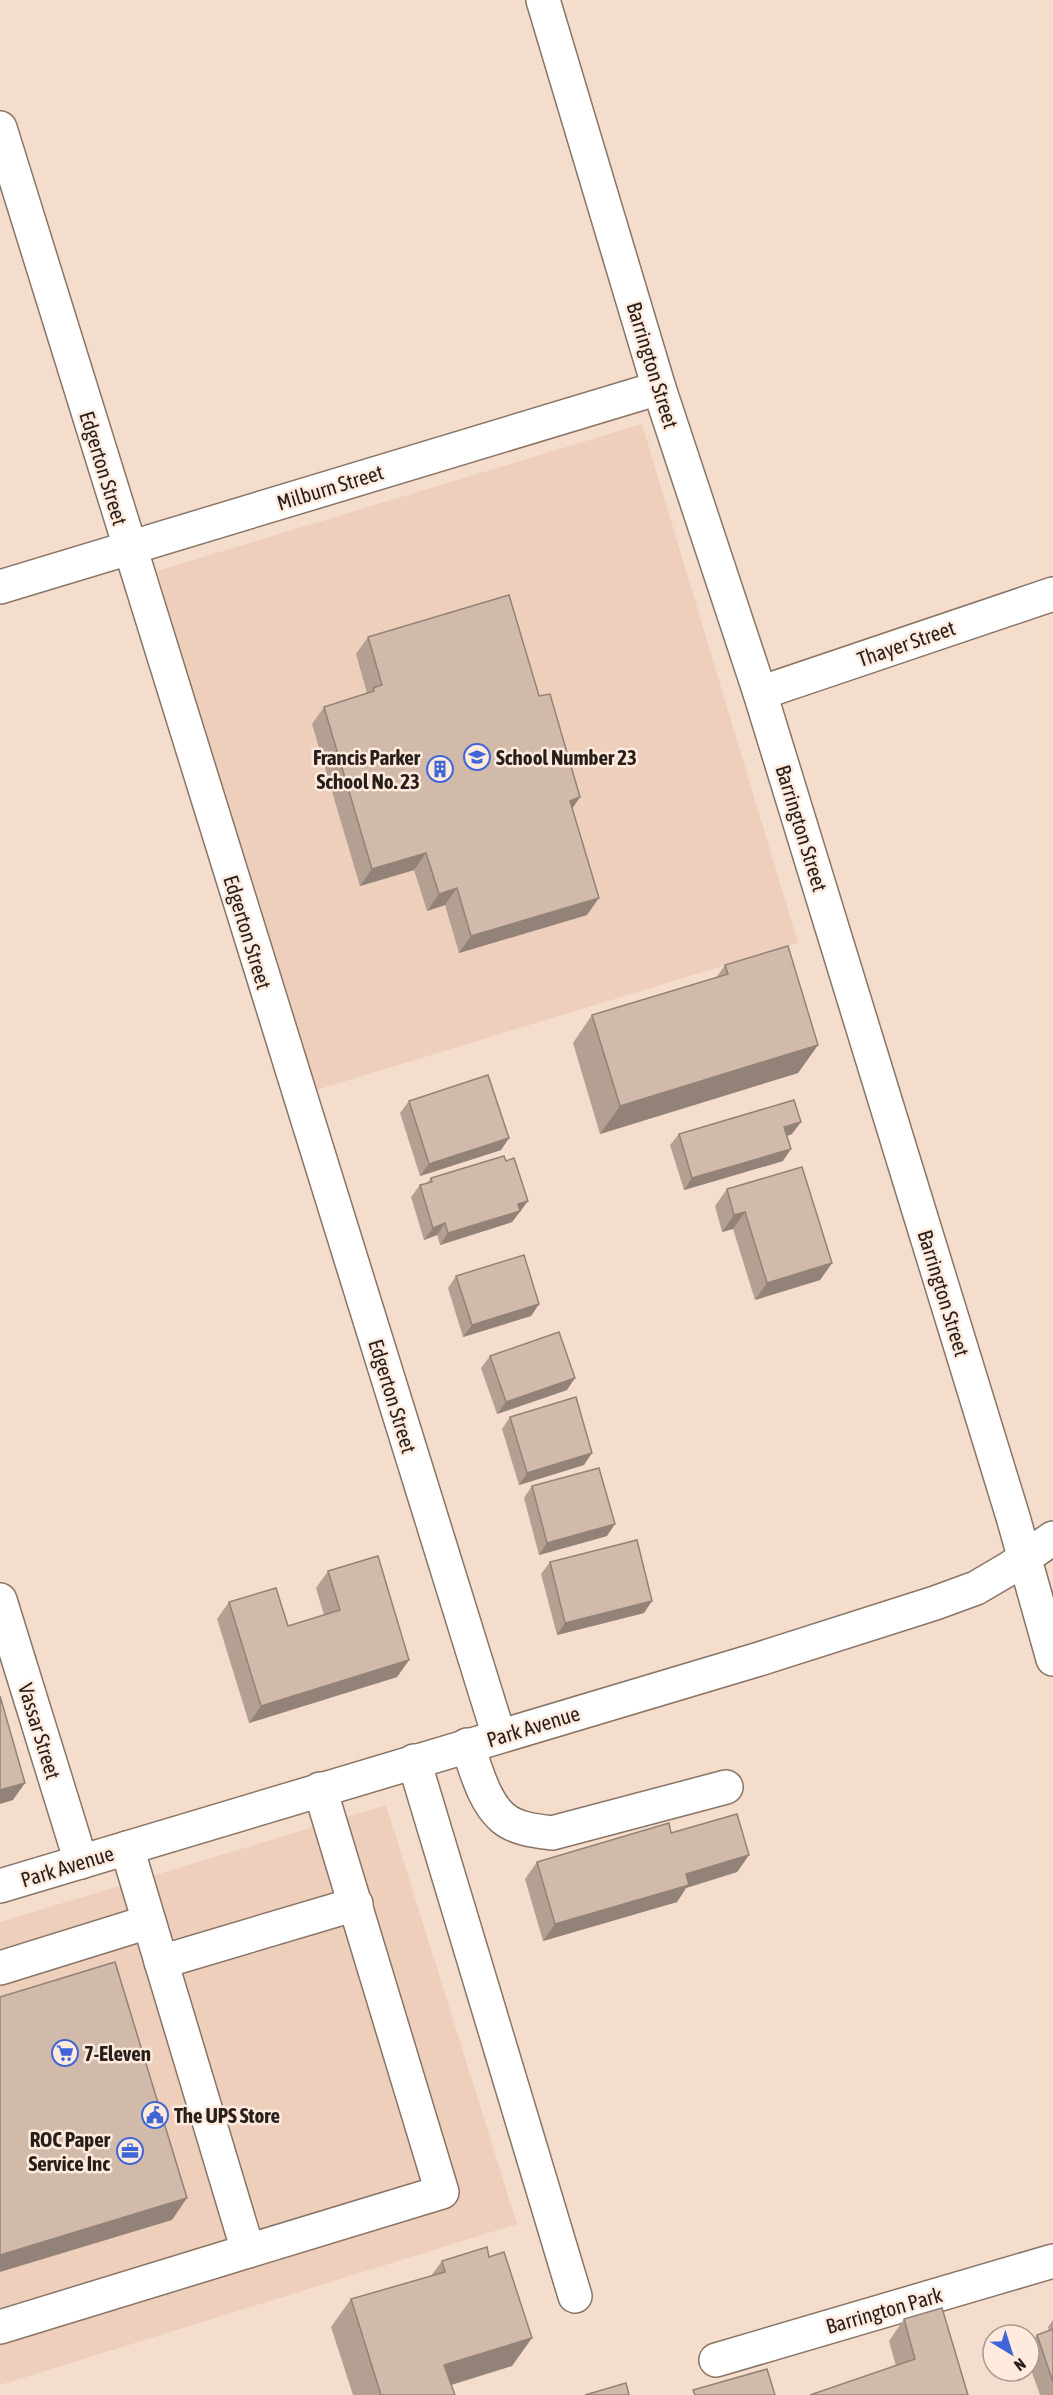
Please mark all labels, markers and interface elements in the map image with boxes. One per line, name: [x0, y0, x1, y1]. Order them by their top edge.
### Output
street label: Barrington Street: [622, 299, 684, 431]
street label: Edgerton Street: [75, 408, 133, 528]
street label: Milburn Street: [274, 459, 386, 515]
street label: Thayer Street: [854, 615, 958, 671]
school or university icon: School Number 23: [462, 742, 492, 772]
place label: Francis Parker School No. 23: [313, 745, 421, 793]
place label: School Number 23: [496, 745, 637, 769]
building icon: Francis Parker School No. 23: [425, 754, 455, 784]
street label: Barrington Street: [771, 762, 833, 894]
street label: Edgerton Street: [219, 872, 277, 992]
street label: Barrington Street: [913, 1227, 975, 1359]
street label: Edgerton Street: [364, 1336, 422, 1456]
street label: Vassar Street: [14, 1680, 66, 1782]
street label: Park Avenue: [484, 1700, 582, 1752]
street label: Park Avenue: [18, 1840, 116, 1892]
supermarket icon: 7-Eleven: [50, 2038, 80, 2068]
place label: 7-Eleven: [84, 2041, 151, 2065]
public building icon: The UPS Store: [140, 2100, 170, 2130]
place label: The UPS Store: [174, 2103, 280, 2127]
place label: ROC Paper Service Inc: [28, 2127, 111, 2175]
office icon: ROC Paper Service Inc: [115, 2136, 145, 2166]
street label: Barrington Park: [823, 2282, 945, 2338]
north arrow: [981, 2323, 1041, 2383]
text: N: [1011, 2355, 1030, 2375]

